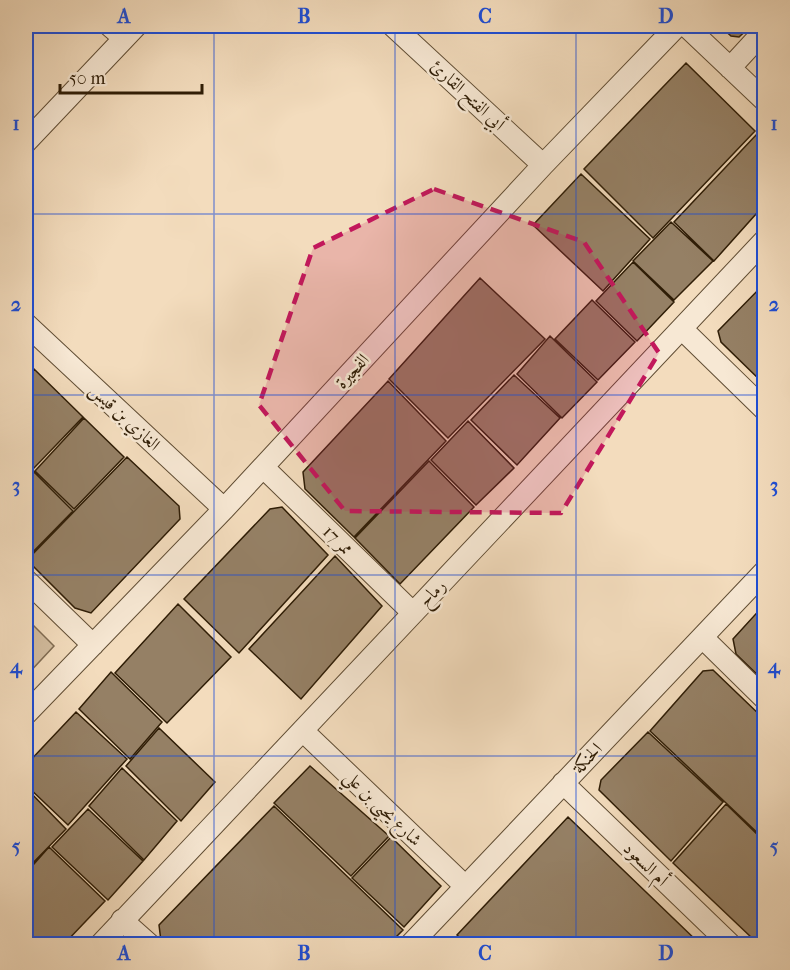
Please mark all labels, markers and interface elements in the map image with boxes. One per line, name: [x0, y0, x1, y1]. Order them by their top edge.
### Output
text: A: [116, 5, 132, 28]
text: B: [297, 5, 311, 28]
text: C: [478, 5, 492, 28]
text: D: [658, 5, 674, 28]
street label: أبي الفتح القارئ: [423, 54, 512, 139]
scale bar: [60, 57, 202, 95]
text: 50 m: [69, 68, 106, 89]
text: 1: [12, 112, 20, 135]
text: 1: [770, 112, 778, 135]
text: 2: [11, 293, 21, 316]
text: 2: [769, 293, 779, 316]
street label: الفجيرة: [331, 349, 374, 393]
street label: الغازي بن قيس: [82, 379, 164, 458]
text: 3: [12, 474, 20, 497]
text: 3: [770, 474, 778, 497]
street label: ممر 17: [318, 521, 357, 560]
street label: رماح: [414, 575, 454, 615]
text: 4: [9, 655, 23, 679]
text: 4: [767, 655, 781, 679]
street label: الحنكة: [567, 739, 607, 779]
street label: شارع يحيى بن علي: [335, 766, 426, 855]
text: 5: [12, 835, 21, 858]
text: 5: [770, 835, 779, 858]
street label: أم السعود: [615, 836, 675, 895]
text: A: [116, 942, 132, 965]
text: B: [297, 942, 311, 965]
text: C: [478, 942, 492, 965]
text: D: [658, 942, 674, 965]

